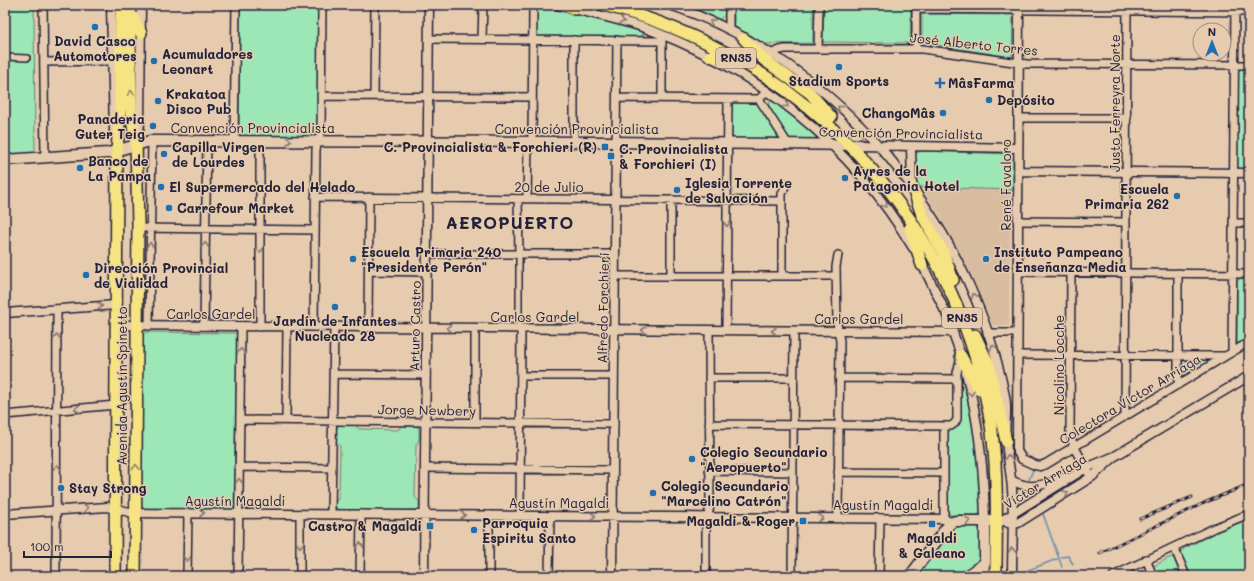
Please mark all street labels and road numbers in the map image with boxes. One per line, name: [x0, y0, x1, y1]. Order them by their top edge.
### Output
street label: José Alberto Torres: [909, 28, 1039, 59]
street label: Justo Ferreyra Norte: [1106, 34, 1123, 172]
road number: RN35: [716, 48, 756, 68]
street label: Convención Provincialista: [171, 119, 335, 136]
street label: Convención Provincialista: [495, 120, 659, 137]
street label: Convención Provincialista: [819, 123, 983, 142]
street label: René Favaloro: [997, 139, 1014, 231]
street label: 20 de Julio: [514, 178, 584, 195]
street label: Alfredo Forchieri: [593, 252, 612, 364]
street label: Arturo Castro: [405, 280, 424, 371]
street label: Carlos Gardel: [166, 305, 256, 322]
street label: Avenida Agustín Spinetto: [113, 306, 130, 466]
street label: Carlos Gardel: [490, 308, 580, 325]
road number: RN35: [942, 308, 982, 328]
street label: Carlos Gardel: [814, 310, 904, 327]
street label: Nicolino Locche: [1050, 315, 1067, 415]
street label: Colectora Víctor Arriaga: [1056, 350, 1204, 448]
street label: Jorge Newbery: [378, 400, 477, 419]
street label: Víctor Arriaga: [1000, 449, 1089, 512]
street label: Agustín Magaldi: [185, 492, 285, 509]
street label: Agustín Magaldi: [509, 494, 609, 511]
street label: Agustín Magaldi: [833, 496, 933, 513]

